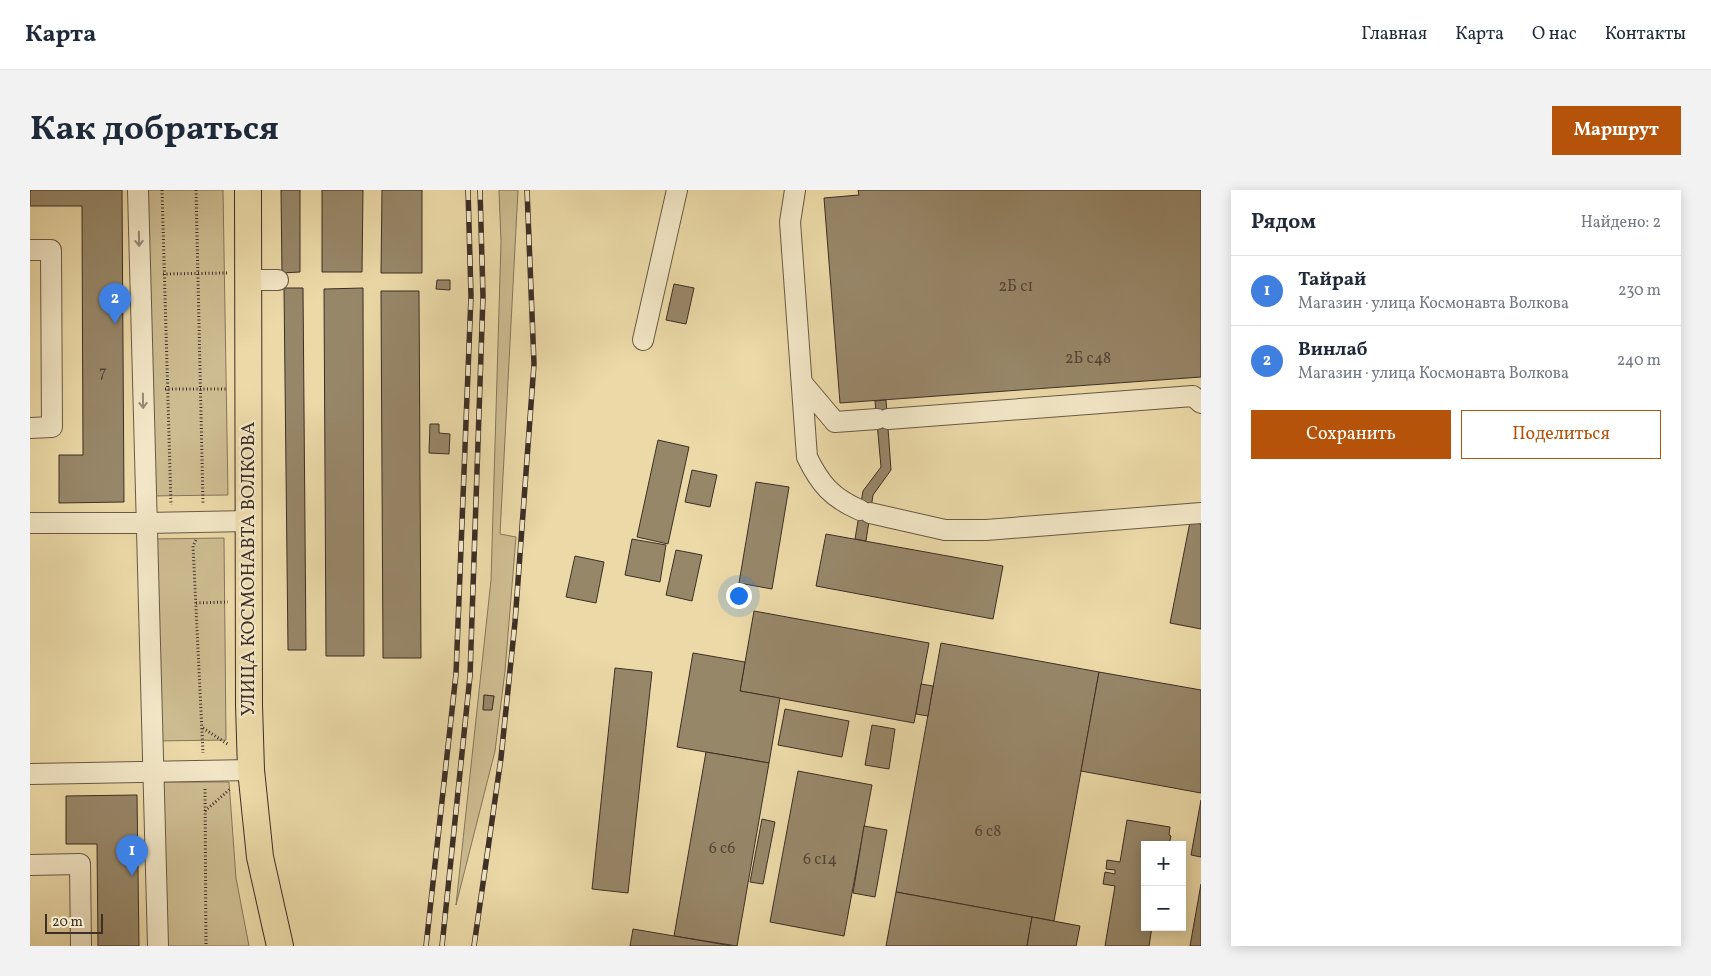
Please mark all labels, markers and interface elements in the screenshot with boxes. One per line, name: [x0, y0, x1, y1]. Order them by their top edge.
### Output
text: Карта: [25, 18, 96, 52]
text: Главная: [1361, 22, 1427, 47]
text: Карта: [1455, 22, 1504, 47]
text: О нас: [1532, 22, 1577, 47]
text: Контакты: [1605, 22, 1686, 47]
text: Как добраться: [30, 106, 279, 154]
button: Маршрут: [1552, 106, 1681, 155]
text: Рядом: [1251, 208, 1316, 237]
text: Найдено: 2: [1581, 212, 1661, 234]
one-way arrow: [134, 230, 144, 246]
text: Тайрай: [1298, 267, 1366, 293]
house number: 2Б c1: [998, 276, 1034, 298]
text: 1: [1264, 280, 1270, 302]
text: 230 m: [1618, 280, 1661, 302]
pin: 2: [99, 283, 131, 324]
text: Магазин · улица Космонавта Волкова: [1298, 293, 1569, 315]
text: Винлаб: [1298, 337, 1368, 363]
house number: 2Б с48: [1065, 348, 1111, 370]
text: 2: [1263, 350, 1271, 372]
text: 240 m: [1617, 350, 1661, 372]
house number: 7: [99, 362, 107, 384]
text: Магазин · улица Космонавта Волкова: [1298, 363, 1569, 385]
one-way arrow: [138, 392, 148, 409]
button: Сохранить: [1251, 410, 1451, 459]
button: Поделиться: [1461, 410, 1661, 459]
street label: УЛИЦА КОСМОНАВТА ВОЛКОВА: [236, 422, 262, 716]
your location: [726, 583, 752, 609]
house number: 6 с8: [975, 821, 1001, 843]
pin: 1: [116, 835, 148, 876]
house number: 6 с6: [709, 838, 735, 860]
map controls: [1141, 841, 1186, 931]
button: +: [1141, 841, 1186, 886]
house number: 6 с14: [803, 849, 837, 871]
button: −: [1141, 886, 1186, 931]
scale bar: [45, 911, 102, 934]
text: 20 m: [52, 913, 83, 932]

